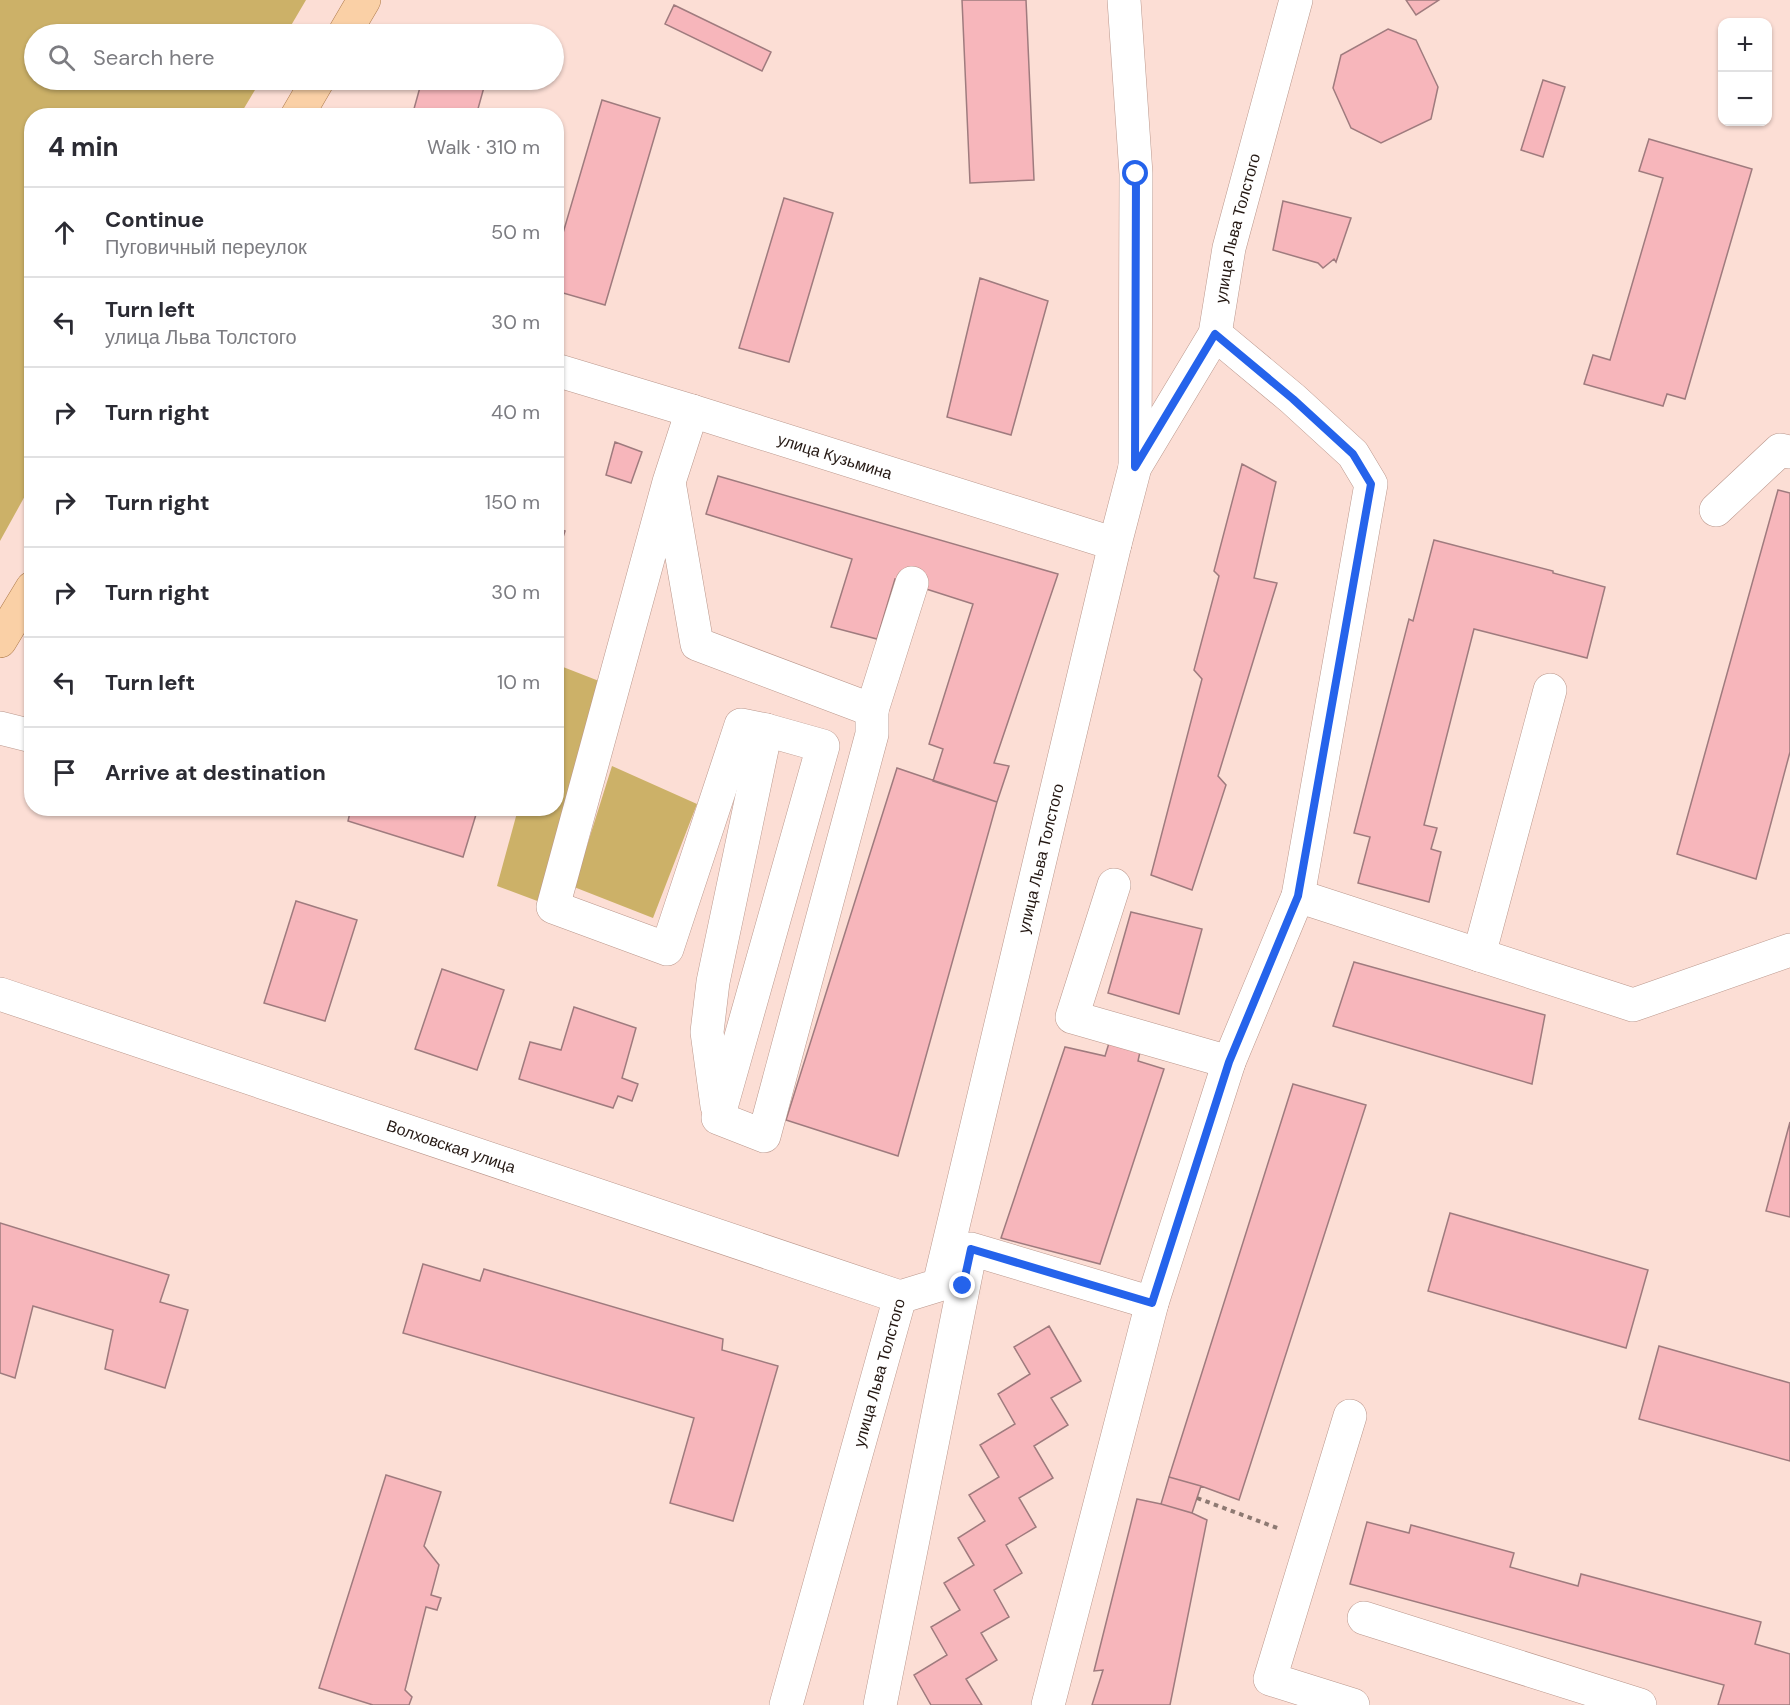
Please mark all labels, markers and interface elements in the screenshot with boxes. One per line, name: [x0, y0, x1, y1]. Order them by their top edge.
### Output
map controls: [1718, 18, 1772, 126]
button: +: [1718, 18, 1772, 72]
search box: [24, 24, 564, 90]
icon: search: [45, 41, 78, 74]
text: Search here: [93, 43, 214, 72]
button: −: [1718, 72, 1772, 126]
text: 4 min: [48, 130, 119, 164]
text: Walk · 310 m: [427, 134, 540, 160]
street label: улица Льва Толстого: [1210, 151, 1265, 305]
route start: [1122, 160, 1148, 186]
text: Continue: [105, 205, 204, 234]
icon: ahead: [48, 216, 81, 249]
text: 50 m: [491, 219, 540, 245]
text: Пуговичный переулок: [105, 234, 307, 260]
text: Turn left: [105, 295, 195, 324]
icon: left: [48, 306, 81, 339]
text: 30 m: [491, 309, 540, 335]
text: улица Льва Толстого: [105, 324, 297, 350]
icon: right: [48, 396, 81, 429]
text: Turn right: [105, 398, 210, 427]
text: 40 m: [491, 399, 540, 425]
street label: улица Кузьмина: [775, 429, 895, 484]
icon: right: [48, 486, 81, 519]
text: Turn right: [105, 488, 210, 517]
text: 150 m: [485, 489, 540, 515]
icon: right: [48, 576, 81, 609]
text: Turn right: [105, 578, 210, 607]
text: 30 m: [491, 579, 540, 605]
icon: left: [48, 666, 81, 699]
text: Turn left: [105, 668, 195, 697]
text: 10 m: [497, 669, 540, 695]
icon: arrive: [48, 756, 81, 789]
text: Arrive at destination: [105, 758, 326, 787]
street label: улица Льва Толстого: [1013, 781, 1069, 936]
street label: Волховская улица: [384, 1115, 518, 1178]
route end: [949, 1272, 975, 1298]
street label: улица Льва Толстого: [849, 1296, 910, 1450]

